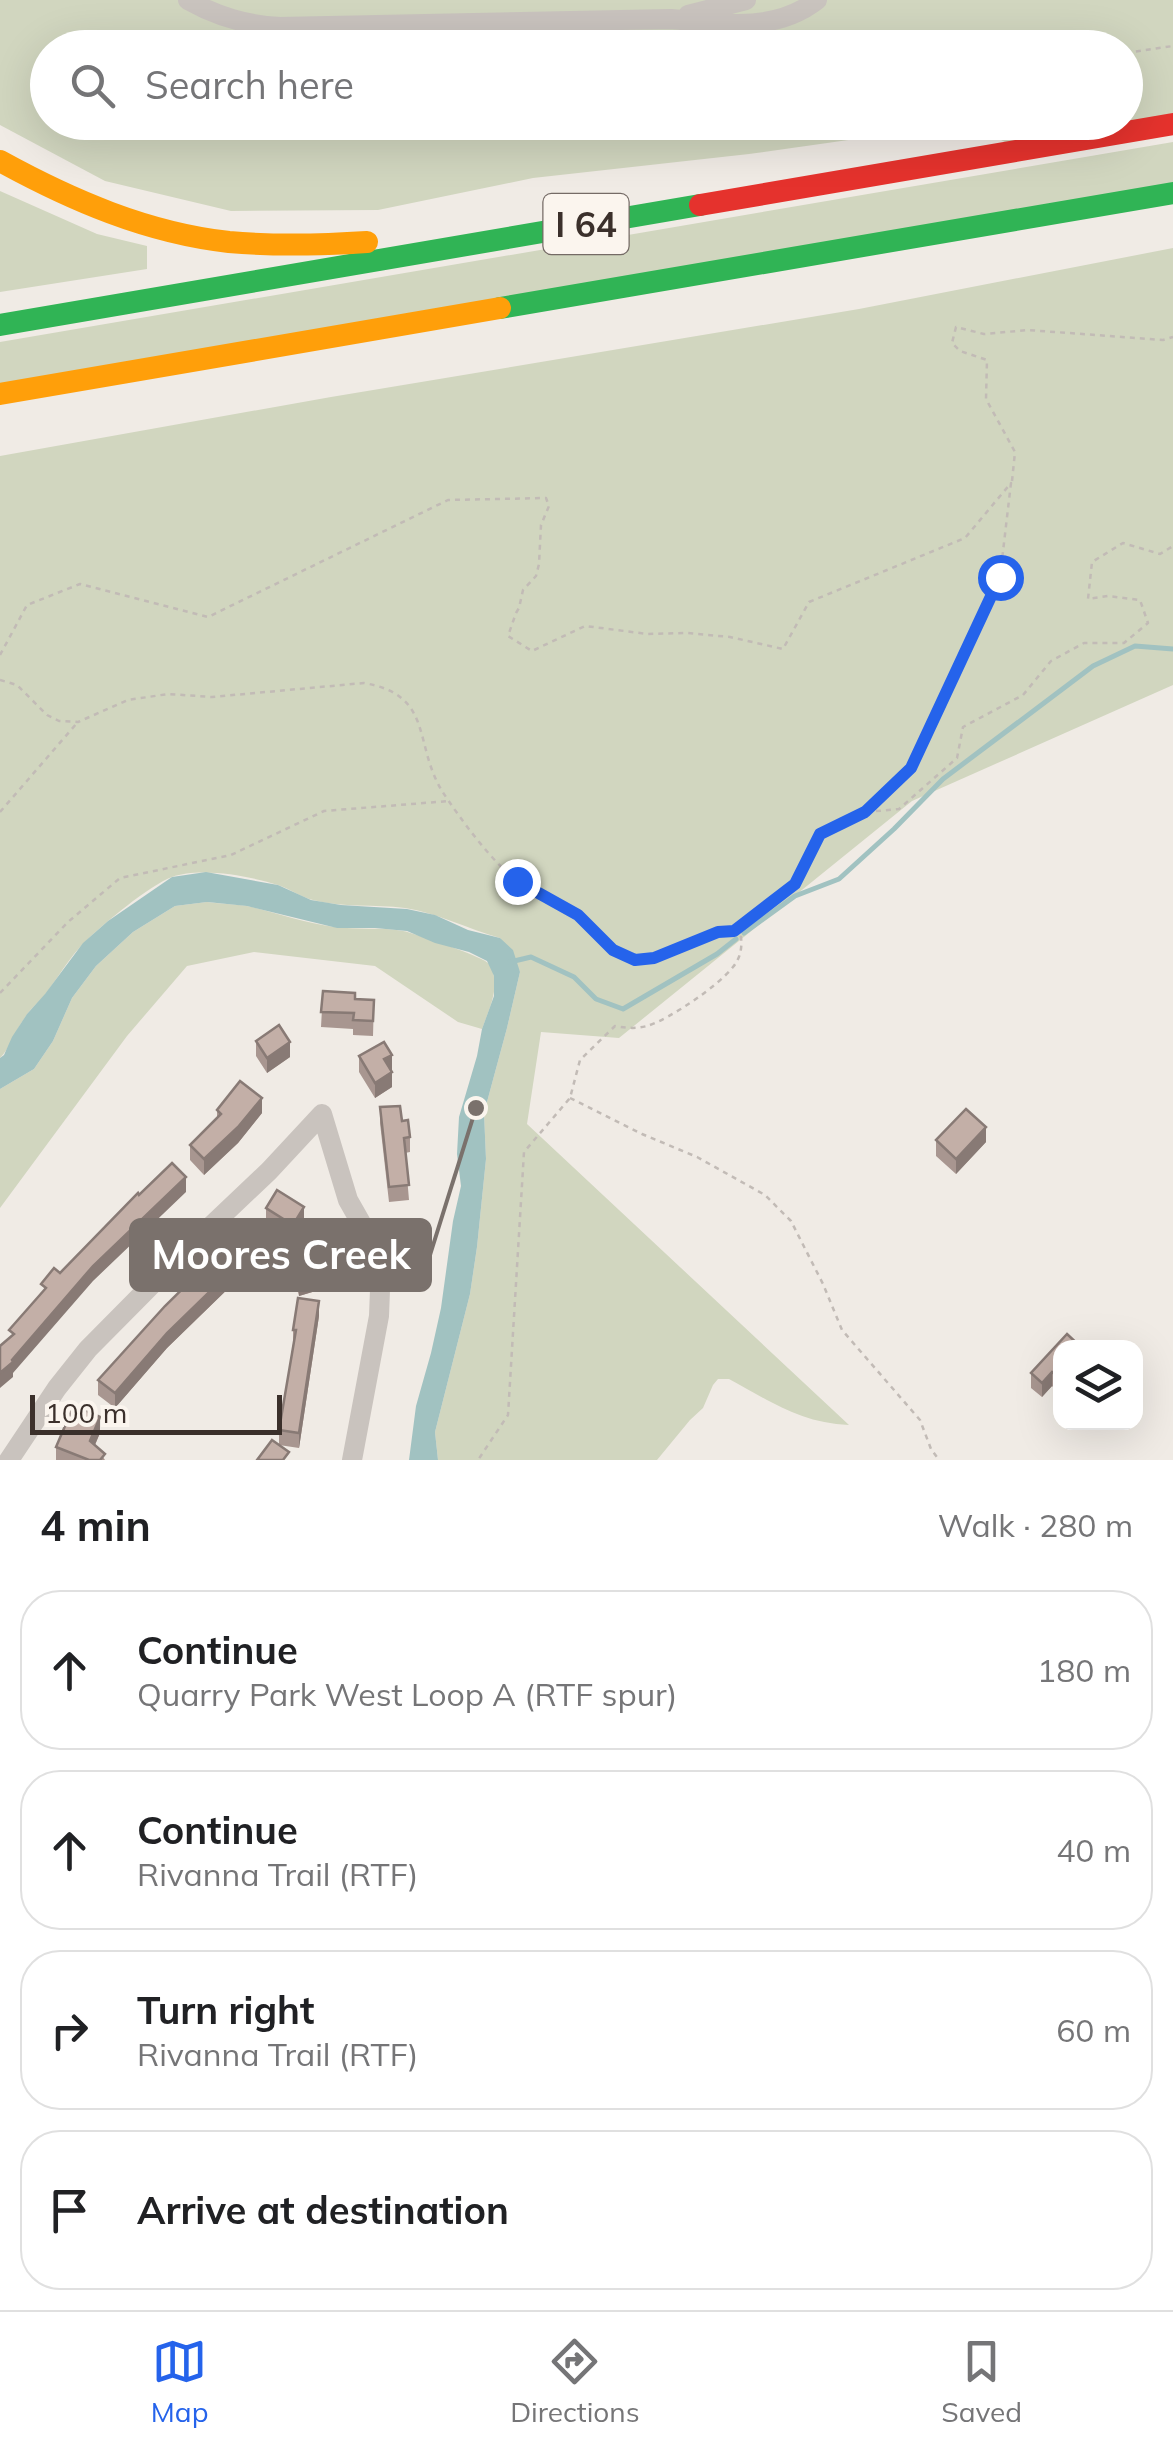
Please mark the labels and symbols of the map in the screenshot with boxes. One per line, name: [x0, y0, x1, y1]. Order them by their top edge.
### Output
road number: I 64: [544, 194, 628, 254]
route start: [978, 555, 1024, 601]
route end: [495, 859, 541, 905]
callout: Moores Creek: [131, 1220, 430, 1290]
text: Moores Creek: [151, 1229, 412, 1279]
scale bar: [30, 1390, 282, 1434]

